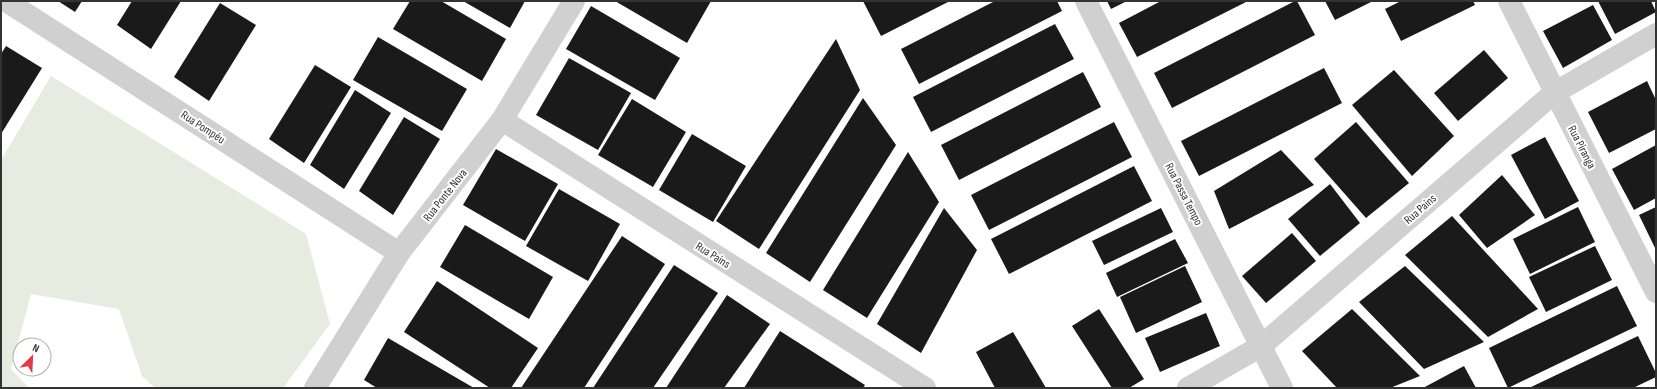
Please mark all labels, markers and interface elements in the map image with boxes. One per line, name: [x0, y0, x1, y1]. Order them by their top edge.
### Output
street label: Rua Pompéu: [178, 108, 228, 147]
street label: Rua Piranga: [1564, 123, 1599, 172]
street label: Rua Passa Tempo: [1161, 160, 1206, 228]
street label: Rua Ponte Nova: [420, 166, 471, 225]
street label: Rua Pains: [1401, 191, 1440, 228]
street label: Rua Pains: [693, 239, 733, 272]
north arrow: [12, 337, 52, 377]
text: N: [31, 341, 41, 356]

